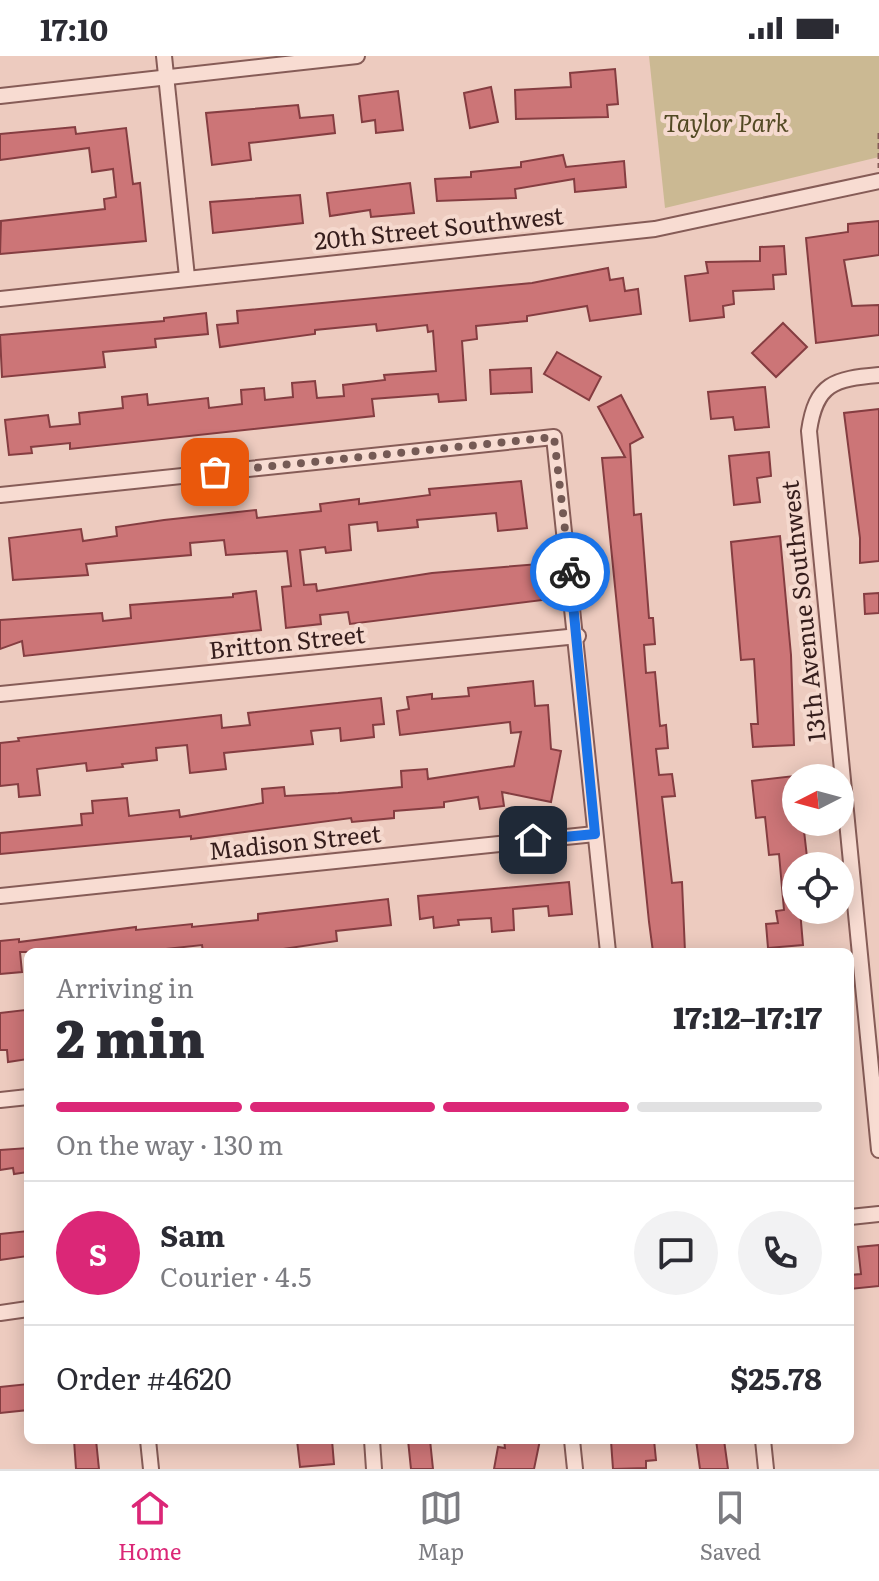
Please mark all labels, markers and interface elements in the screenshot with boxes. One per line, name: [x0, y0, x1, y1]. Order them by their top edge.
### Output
text: 17:10: [40, 6, 108, 50]
park label: Taylor Park: [663, 104, 789, 139]
street label: 20th Street Southwest: [313, 196, 565, 257]
pin: [181, 438, 249, 506]
icon: bag: [193, 450, 237, 494]
street label: 13th Avenue Southwest: [770, 479, 833, 744]
courier: [530, 532, 610, 612]
icon: bike: [548, 550, 592, 594]
street label: Britton Street: [207, 615, 367, 666]
north arrow: [782, 764, 854, 836]
map controls: [782, 764, 854, 924]
pin: [499, 806, 567, 874]
street label: Madison Street: [207, 814, 383, 867]
icon: home: [511, 818, 555, 862]
button: locate: [782, 852, 854, 924]
text: Arriving in: [56, 967, 194, 1006]
text: 17:12–17:17: [673, 994, 822, 1038]
text: 2 min: [56, 997, 205, 1074]
text: On the way · 130 m: [56, 1124, 283, 1163]
button: chat: [634, 1211, 718, 1295]
button: phone: [738, 1211, 822, 1295]
text: Sam: [160, 1212, 225, 1256]
text: S: [89, 1231, 107, 1275]
text: Courier · 4.5: [160, 1256, 312, 1295]
text: Order #4620: [56, 1355, 232, 1399]
text: $25.78: [730, 1355, 822, 1399]
tab: Home: [118, 1486, 181, 1567]
tab: Map: [417, 1486, 464, 1567]
tab: Saved: [700, 1486, 761, 1567]

